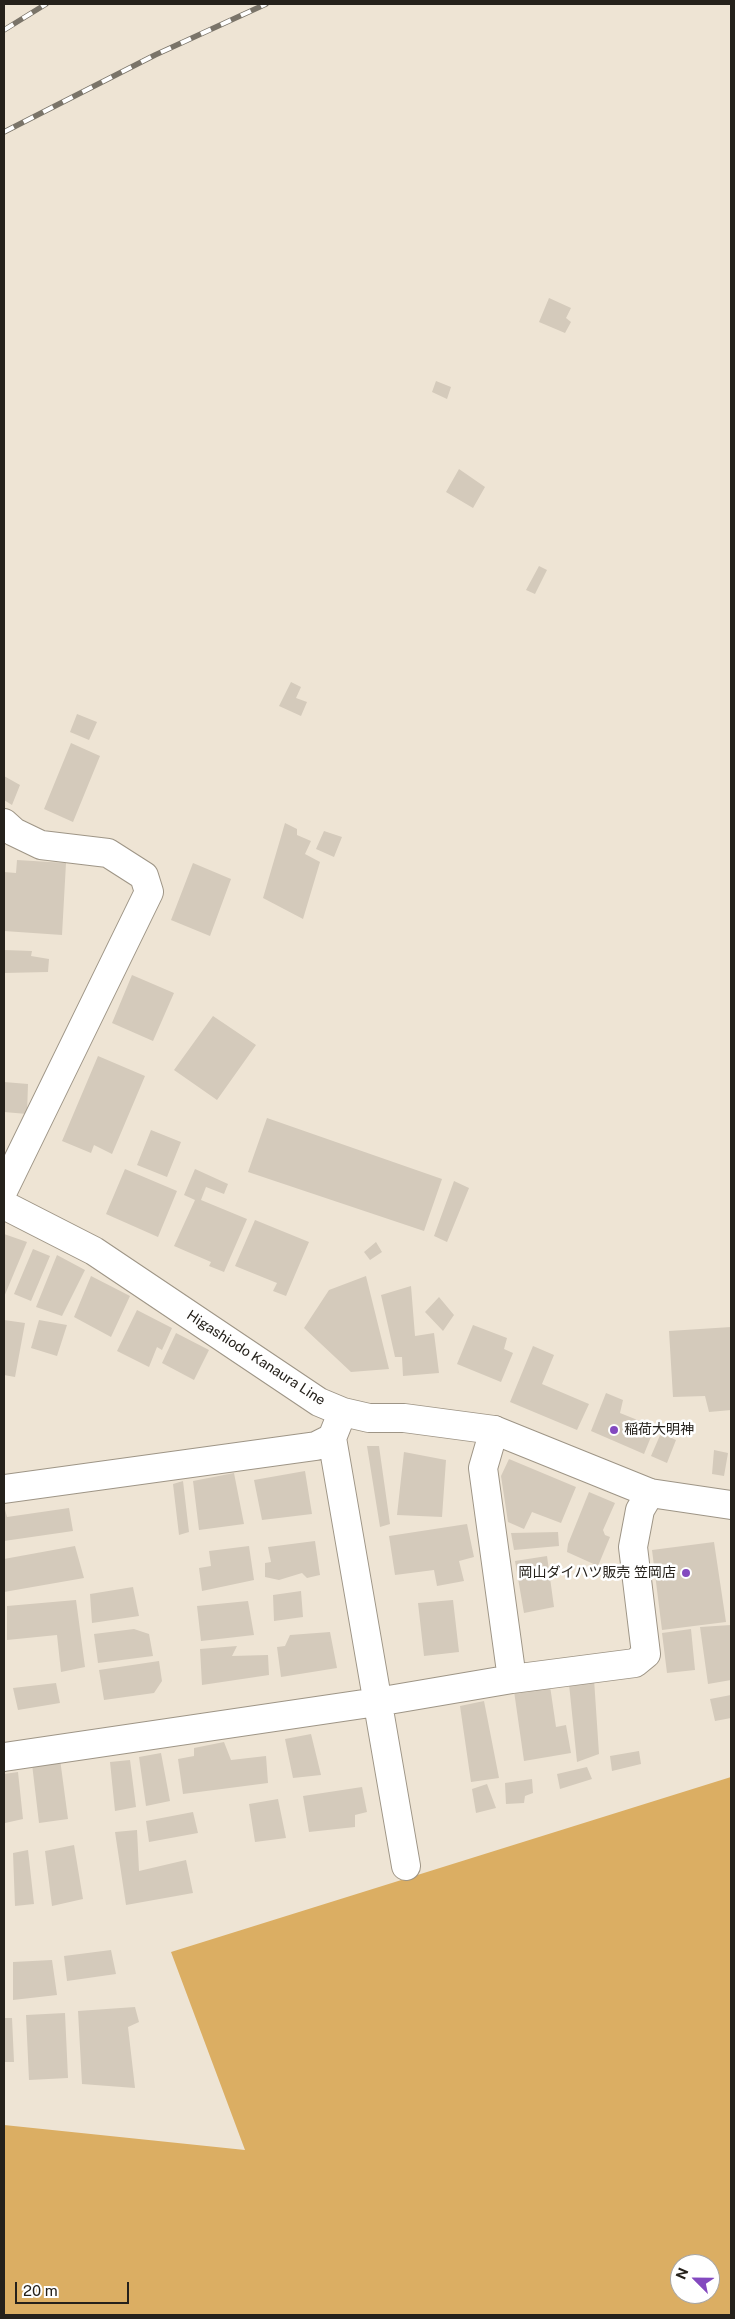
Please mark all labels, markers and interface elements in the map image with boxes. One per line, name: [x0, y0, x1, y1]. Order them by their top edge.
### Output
street label: Higashiodo Kanaura Line: [184, 1307, 328, 1409]
place label: 稲荷大明神: [624, 1422, 694, 1438]
marker: 稲荷大明神: [608, 1424, 620, 1436]
place label: 岡山ダイハツ販売 笠岡店: [519, 1565, 676, 1581]
marker: 岡山ダイハツ販売 笠岡店: [680, 1567, 692, 1579]
north arrow: [670, 2254, 720, 2304]
text: N: [673, 2265, 692, 2282]
scale bar: [18, 2272, 131, 2304]
text: 20 m: [23, 2282, 58, 2299]

